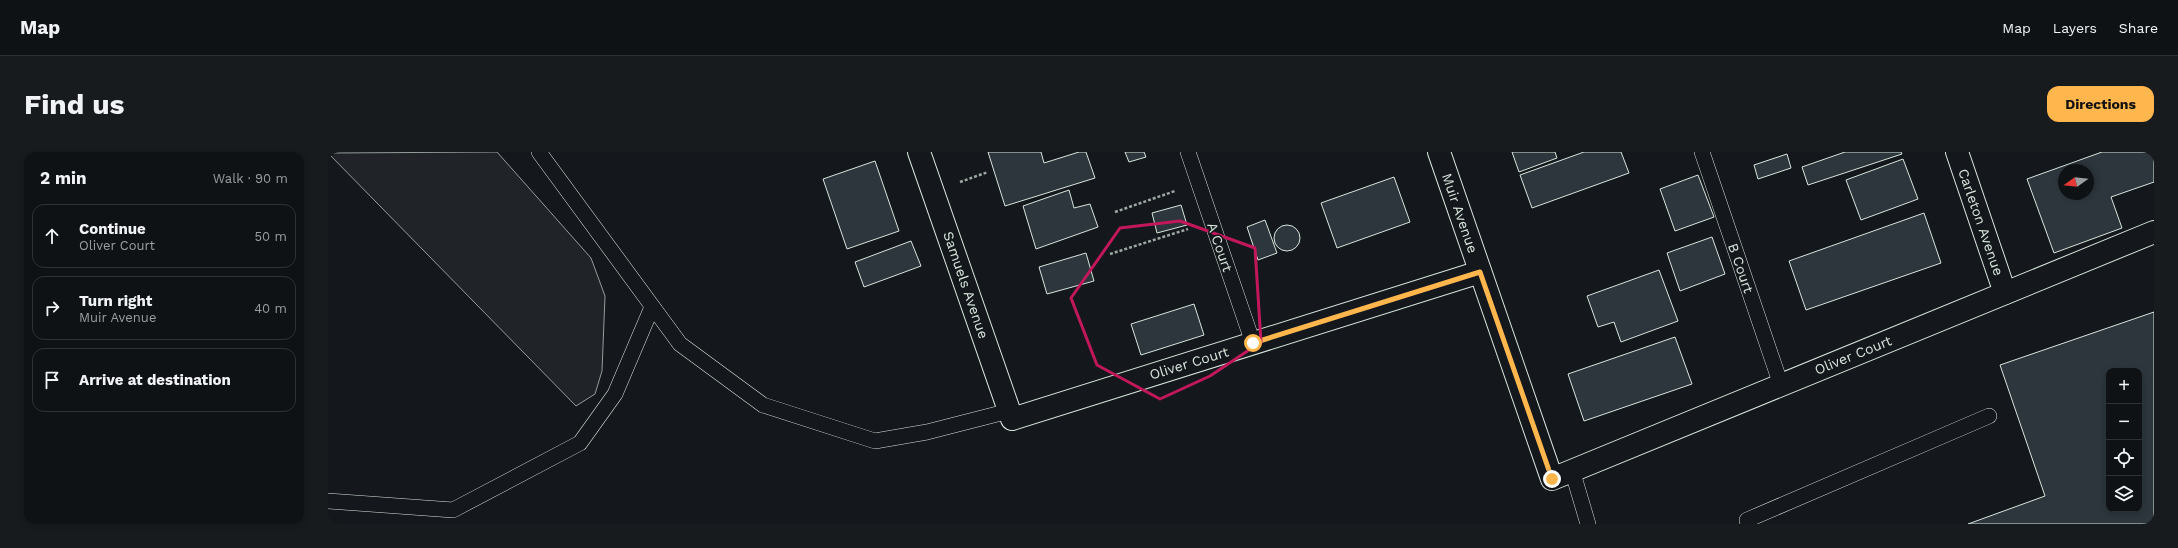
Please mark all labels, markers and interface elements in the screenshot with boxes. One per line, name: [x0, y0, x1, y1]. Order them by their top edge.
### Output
text: Map: [20, 16, 60, 39]
text: Map: [2002, 20, 2031, 36]
text: Layers: [2053, 20, 2097, 36]
text: Share: [2119, 20, 2158, 36]
button: Directions: [2047, 86, 2154, 122]
text: Find us: [24, 88, 124, 121]
north arrow: [2058, 164, 2094, 200]
street label: Carleton Avenue: [1955, 166, 2007, 278]
text: 2 min: [40, 168, 86, 188]
text: Walk · 90 m: [213, 171, 288, 186]
street label: Muir Avenue: [1439, 171, 1481, 255]
text: Continue: [79, 220, 146, 238]
street label: A Court: [1204, 220, 1236, 274]
icon: ahead: [41, 225, 63, 247]
text: 50 m: [255, 229, 287, 244]
street label: Samuels Avenue: [940, 229, 992, 341]
text: Oliver Court: [79, 238, 155, 253]
street label: B Court: [1725, 241, 1757, 295]
text: Turn right: [79, 292, 152, 310]
icon: right: [41, 297, 63, 319]
text: 40 m: [254, 301, 287, 316]
text: Muir Avenue: [79, 310, 156, 325]
street label: Oliver Court: [1812, 332, 1894, 378]
route start: [1244, 334, 1262, 352]
street label: Oliver Court: [1148, 343, 1231, 383]
map controls: [2106, 368, 2142, 512]
button: +: [2106, 368, 2142, 404]
icon: arrive: [41, 369, 63, 391]
text: Arrive at destination: [79, 371, 231, 389]
button: −: [2106, 404, 2142, 440]
button: locate: [2106, 440, 2142, 476]
route end: [1543, 470, 1561, 488]
button: layers: [2106, 476, 2142, 512]

